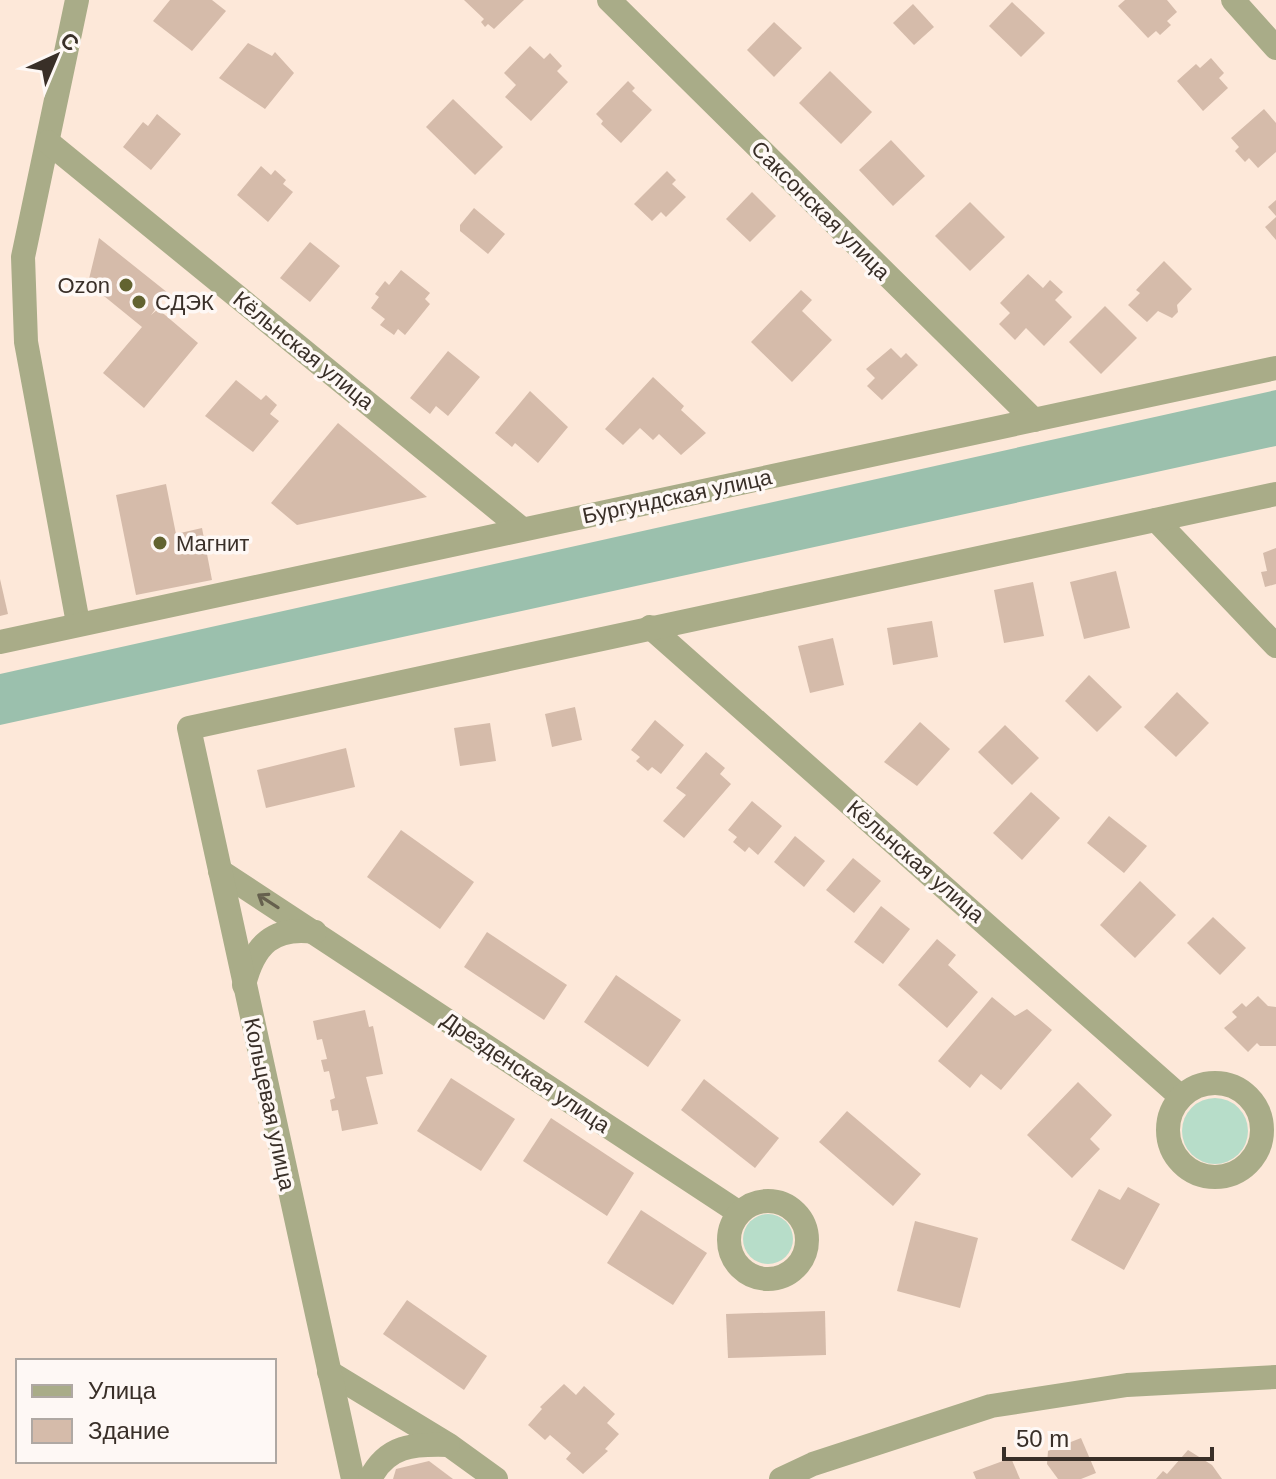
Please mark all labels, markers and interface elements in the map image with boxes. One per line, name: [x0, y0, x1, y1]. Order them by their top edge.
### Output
north arrow: [16, 16, 96, 96]
text: С: [55, 27, 84, 57]
street label: Саксонская улица: [746, 136, 896, 285]
place label: Ozon: [57, 273, 110, 298]
marker: Ozon: [117, 276, 135, 294]
street label: Кёльнская улица: [228, 286, 379, 415]
place label: СДЭК: [155, 290, 214, 315]
marker: СДЭК: [130, 293, 148, 311]
street label: Бургундская улица: [580, 464, 775, 529]
place label: Магнит: [176, 531, 249, 556]
marker: Магнит: [151, 534, 169, 552]
street label: Кёльнская улица: [842, 795, 990, 928]
one-way arrow: [257, 893, 279, 910]
street label: Дрезденская улица: [437, 1007, 615, 1138]
street label: Кольцевая улица: [239, 1016, 300, 1193]
legend: [16, 1359, 276, 1463]
text: Улица: [88, 1377, 157, 1404]
scale bar: [1004, 1411, 1212, 1461]
text: Здание: [88, 1417, 170, 1444]
text: 50 m: [1016, 1425, 1069, 1452]

